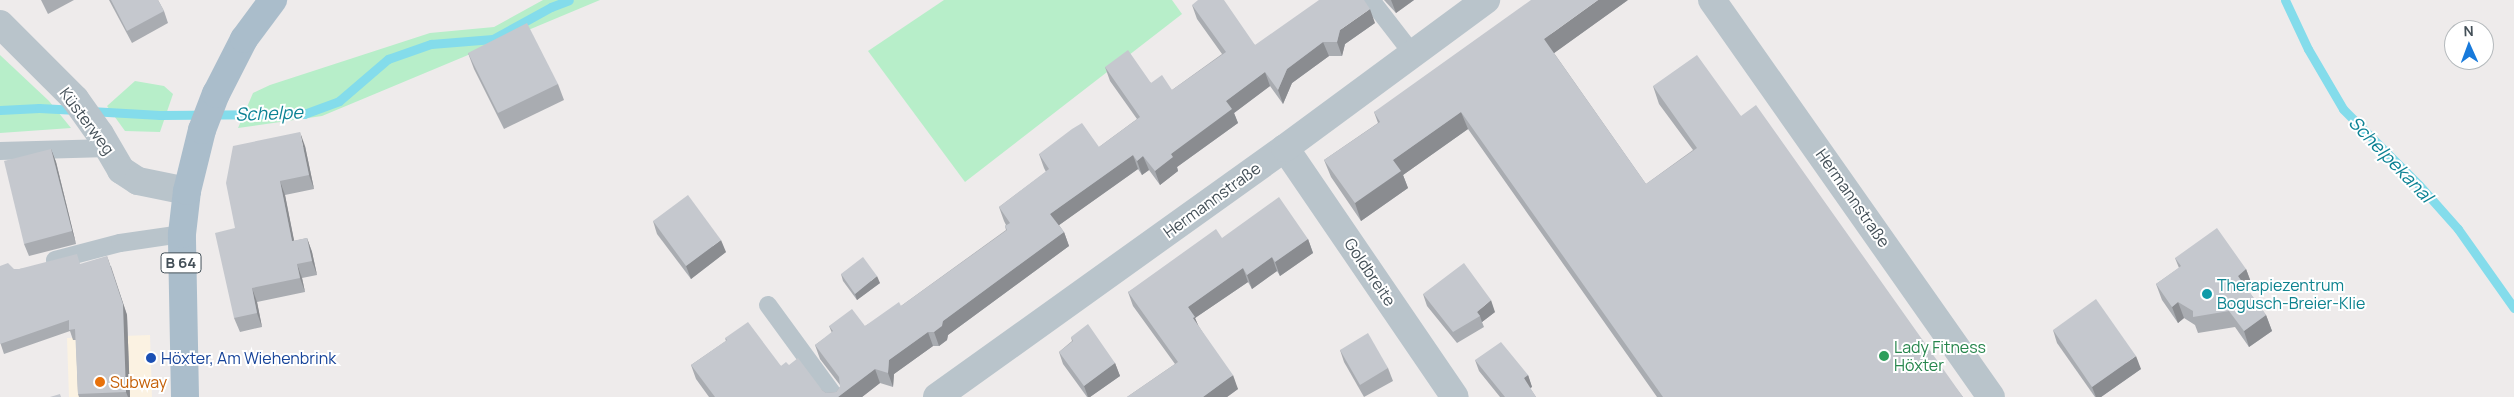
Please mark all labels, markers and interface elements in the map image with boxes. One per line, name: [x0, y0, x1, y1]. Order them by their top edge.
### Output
north arrow: [2444, 20, 2494, 70]
text: N: [2463, 21, 2474, 40]
street label: Küsterweg: [56, 84, 118, 158]
water label: Schelpe: [235, 101, 303, 125]
water label: Schelpekanal: [2345, 111, 2437, 207]
street label: Hermannstraße: [1812, 145, 1894, 251]
street label: Hermannstraße: [1160, 158, 1264, 242]
street label: Goldbreite: [1340, 234, 1400, 310]
road number: B 64: [160, 250, 202, 276]
place label: Therapiezentrum Bogusch-Breier-Klie: [2217, 275, 2365, 313]
marker: Therapiezentrum Bogusch-Breier-Klie: [2201, 288, 2213, 300]
place label: Lady Fitness Höxter: [1894, 337, 1986, 375]
place label: Höxter, Am Wiehenbrink: [161, 348, 336, 368]
marker: Lady Fitness Höxter: [1878, 350, 1890, 362]
marker: Höxter, Am Wiehenbrink: [145, 352, 157, 364]
place label: Subway: [110, 372, 167, 392]
marker: Subway: [94, 376, 106, 388]

